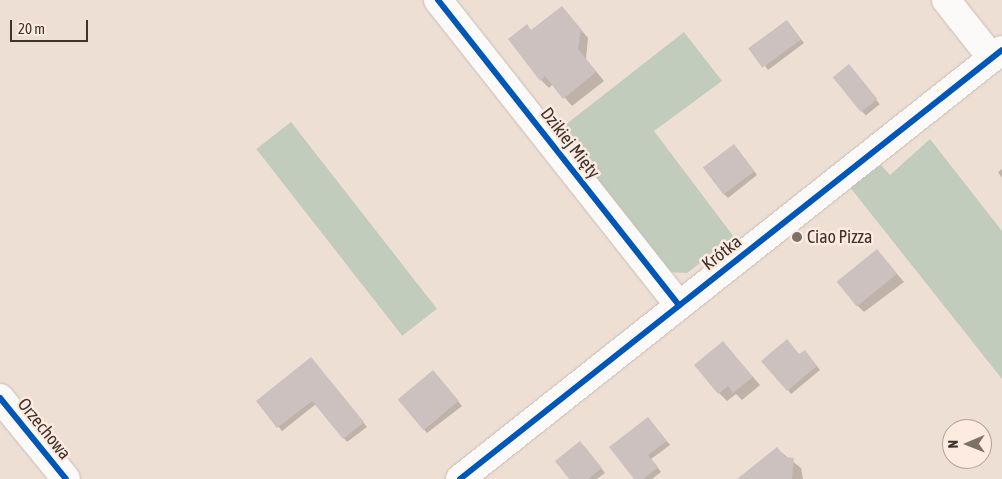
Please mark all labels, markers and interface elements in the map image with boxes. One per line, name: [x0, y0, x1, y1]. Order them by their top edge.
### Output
scale bar: [12, 10, 90, 42]
text: 20 m: [18, 20, 45, 37]
street label: Dzikiej Mięty: [536, 103, 604, 183]
place label: Ciao Pizza: [807, 226, 872, 248]
street label: Krótka: [698, 231, 746, 275]
marker: Ciao Pizza: [791, 231, 803, 243]
street label: Orzechowa: [13, 394, 75, 464]
north arrow: [942, 419, 992, 469]
text: N: [945, 440, 961, 449]

